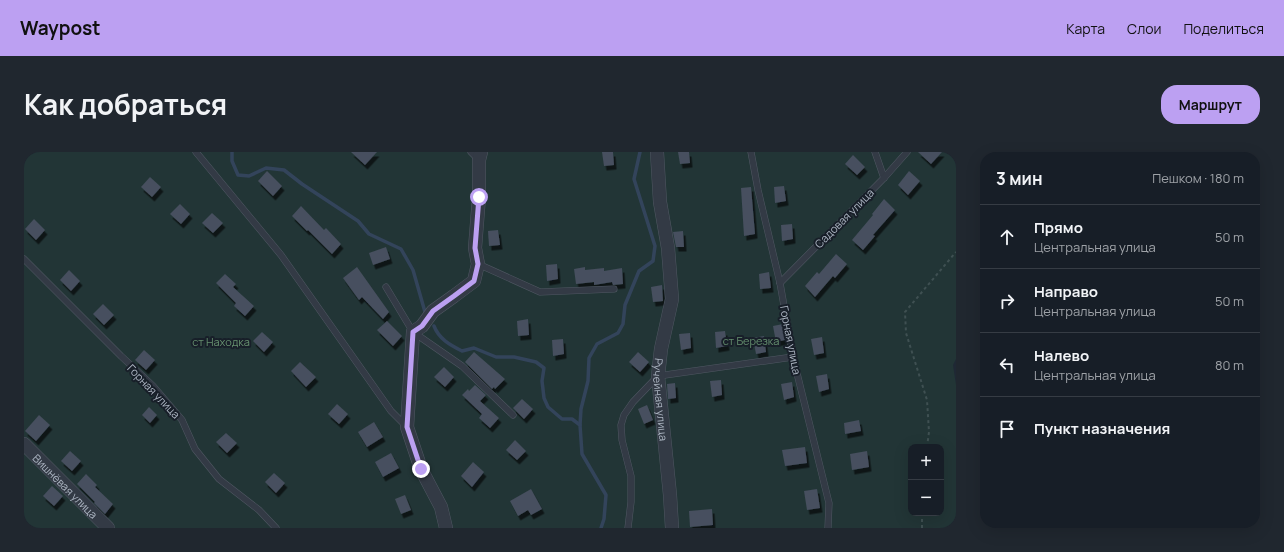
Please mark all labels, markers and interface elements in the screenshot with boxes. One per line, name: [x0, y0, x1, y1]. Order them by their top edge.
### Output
text: Waypost: [20, 15, 100, 41]
text: Карта: [1066, 19, 1105, 38]
text: Слои: [1127, 19, 1161, 38]
text: Поделиться: [1183, 19, 1264, 38]
text: Как добраться: [24, 85, 227, 123]
button: Маршрут: [1161, 85, 1260, 124]
text: 3 мин: [996, 167, 1043, 190]
text: Пешком · 180 m: [1152, 169, 1244, 187]
street label: Садовая улица: [811, 185, 877, 251]
route start: [470, 188, 488, 206]
text: Прямо: [1034, 217, 1083, 238]
icon: ahead: [996, 226, 1018, 248]
text: 50 m: [1215, 228, 1244, 246]
text: Центральная улица: [1034, 238, 1156, 256]
text: Направо: [1034, 281, 1098, 302]
icon: right: [996, 290, 1018, 312]
text: 50 m: [1215, 292, 1244, 310]
text: Центральная улица: [1034, 302, 1156, 320]
street label: Горная улица: [777, 304, 805, 376]
park label: ст Березка: [723, 333, 779, 348]
park label: ст Находка: [192, 334, 250, 349]
text: Налево: [1034, 345, 1089, 366]
icon: left: [996, 354, 1018, 376]
text: 80 m: [1215, 356, 1244, 374]
street label: Ручейная улица: [650, 357, 672, 442]
street label: Горная улица: [124, 361, 184, 421]
text: Центральная улица: [1034, 366, 1156, 384]
icon: arrive: [996, 418, 1018, 440]
text: Пункт назначения: [1034, 418, 1170, 439]
map controls: [908, 444, 944, 516]
button: +: [908, 444, 944, 480]
street label: Вишнёвая улица: [30, 450, 101, 521]
route end: [412, 460, 430, 478]
button: −: [908, 480, 944, 516]

